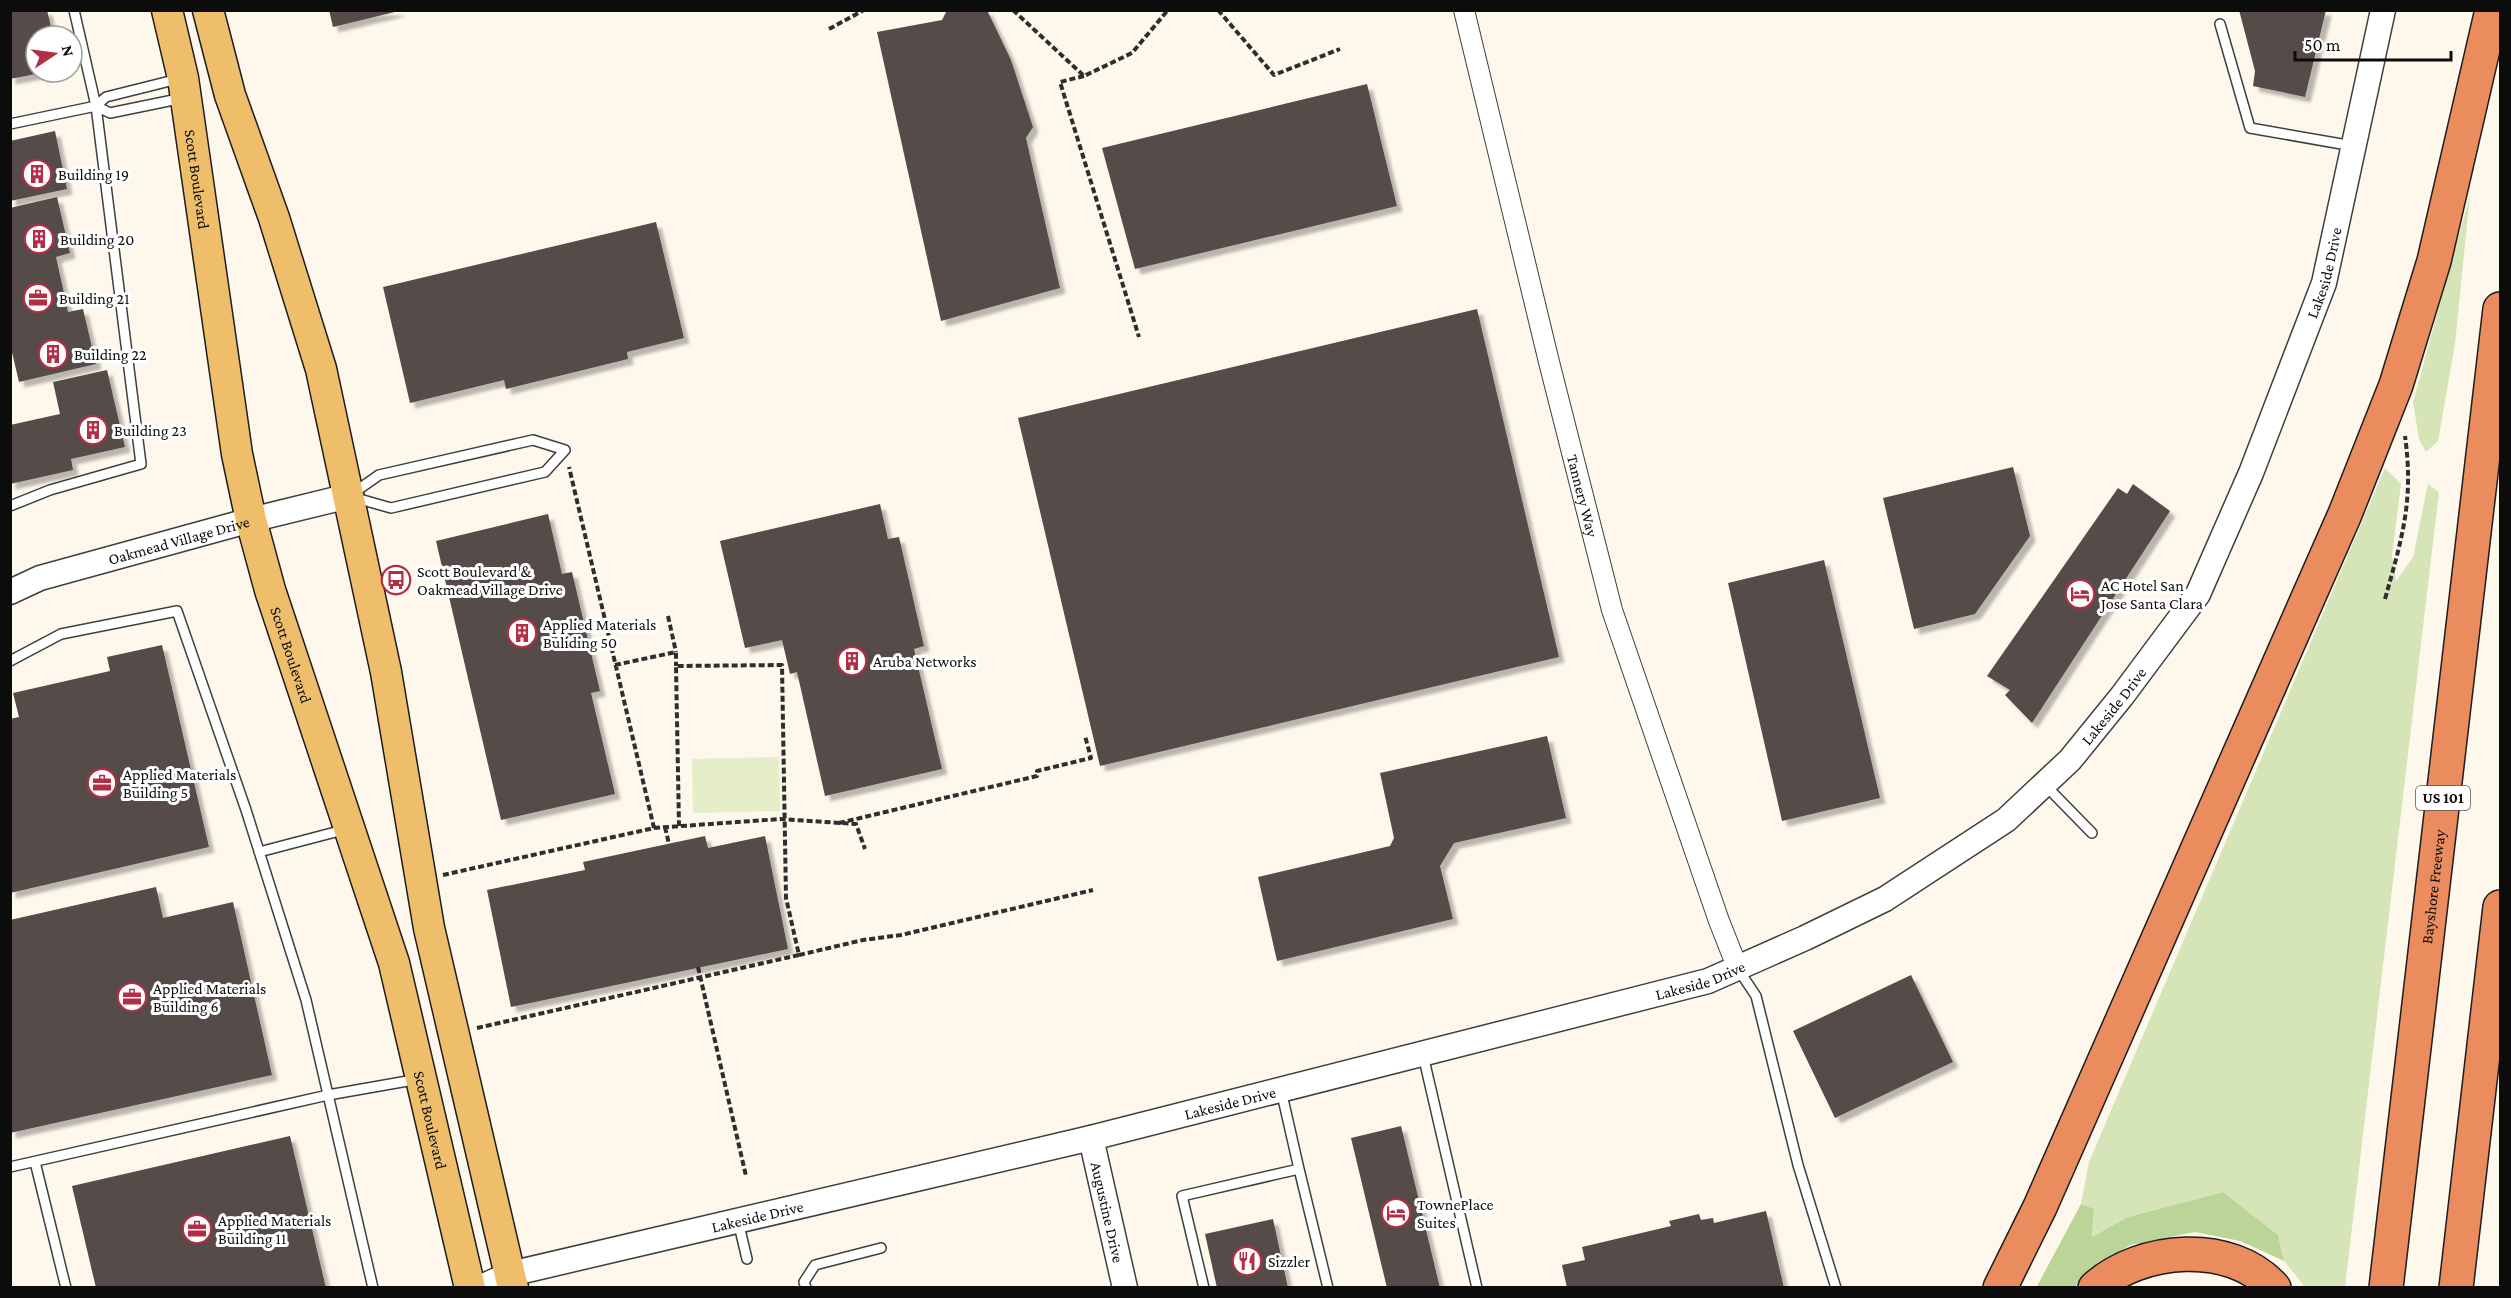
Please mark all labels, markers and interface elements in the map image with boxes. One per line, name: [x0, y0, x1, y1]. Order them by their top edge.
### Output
north arrow: [24, 24, 84, 84]
scale bar: [2295, 24, 2451, 62]
text: 50 m: [2304, 35, 2341, 55]
text: N: [59, 44, 78, 58]
street label: Scott Boulevard: [182, 128, 213, 231]
building icon: Building 19: [21, 158, 53, 190]
place label: Building 19: [58, 166, 129, 184]
building icon: Building 20: [23, 223, 55, 255]
street label: Lakeside Drive: [2303, 226, 2344, 320]
place label: Building 20: [60, 231, 134, 249]
office icon: Building 21: [22, 282, 54, 314]
place label: Building 21: [59, 290, 130, 308]
building icon: Building 22: [37, 338, 69, 370]
place label: Building 22: [74, 346, 147, 364]
building icon: Building 23: [77, 414, 109, 446]
place label: Building 23: [114, 422, 187, 440]
street label: Tannery Way: [1564, 453, 1602, 540]
street label: Oakmead Village Drive: [106, 512, 251, 567]
place label: Scott Boulevard & Oakmead Village Drive: [417, 563, 563, 599]
bus stop icon: Scott Boulevard & Oakmead Village Drive: [380, 564, 412, 596]
place label: AC Hotel San Jose Santa Clara: [2099, 577, 2204, 613]
hotel icon: AC Hotel San Jose Santa Clara: [2064, 578, 2096, 610]
street label: Scott Boulevard: [268, 604, 316, 706]
place label: Applied Materials Buliding 50: [543, 616, 656, 652]
building icon: Applied Materials Buliding 50: [506, 617, 538, 649]
building icon: Aruba Networks: [836, 645, 868, 677]
place label: Aruba Networks: [873, 653, 977, 670]
street label: Lakeside Drive: [2078, 664, 2149, 748]
place label: Applied Materials Building 5: [123, 766, 236, 802]
office icon: Applied Materials Building 5: [86, 767, 118, 799]
road number: US 101: [2416, 786, 2470, 810]
street label: Bayshore Freeway: [2418, 828, 2449, 945]
street label: Lakeside Drive: [1653, 957, 1748, 1003]
place label: Applied Materials Building 6: [153, 980, 266, 1016]
office icon: Applied Materials Building 6: [116, 981, 148, 1013]
street label: Scott Boulevard: [411, 1069, 451, 1171]
street label: Lakeside Drive: [1182, 1083, 1277, 1122]
street label: Augustine Drive: [1088, 1160, 1127, 1264]
place label: TownePlace Suites: [1417, 1196, 1494, 1231]
street label: Lakeside Drive: [710, 1197, 805, 1235]
hotel icon: TownePlace Suites: [1380, 1197, 1412, 1229]
place label: Applied Materials Building 11: [218, 1212, 331, 1248]
office icon: Applied Materials Building 11: [181, 1213, 213, 1245]
restaurant icon: Sizzler: [1231, 1245, 1263, 1277]
place label: Sizzler: [1268, 1253, 1310, 1270]

